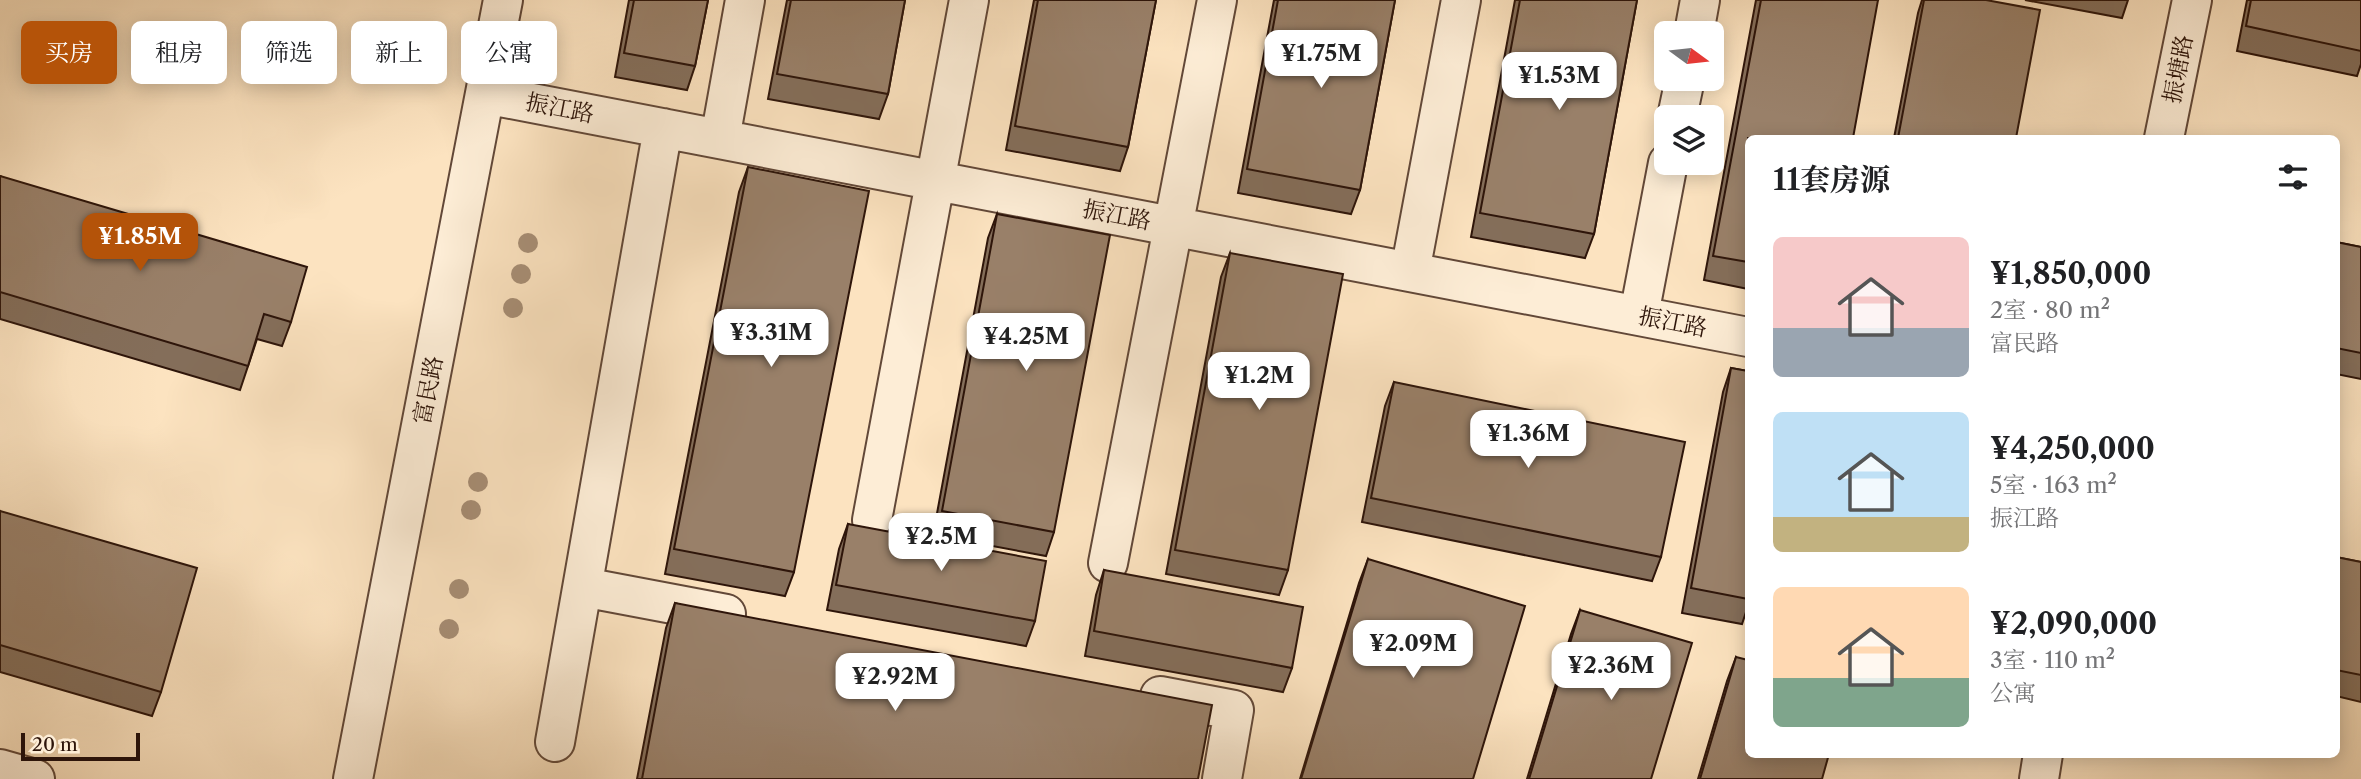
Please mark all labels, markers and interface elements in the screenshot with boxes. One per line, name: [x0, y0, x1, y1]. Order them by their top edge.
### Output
chip: 买房: [21, 21, 117, 84]
chip: 租房: [131, 21, 227, 84]
chip: 筛选: [241, 21, 337, 84]
chip: 新上: [351, 21, 447, 84]
chip: 公寓: [461, 21, 557, 84]
north arrow: [1654, 21, 1724, 91]
map controls: [1654, 21, 1724, 175]
pin: ¥1.75M: [1264, 31, 1378, 90]
street label: 振塘路: [2158, 32, 2198, 106]
text: ¥1.75M: [1280, 39, 1362, 67]
pin: ¥1.53M: [1502, 52, 1616, 112]
text: ¥1.53M: [1518, 61, 1600, 89]
street label: 振江路: [523, 88, 597, 128]
button: layers: [1654, 105, 1724, 175]
icon: filters: [2274, 158, 2312, 196]
text: 11套房源: [1773, 161, 1890, 198]
street label: 振江路: [1080, 195, 1154, 235]
pin: ¥1.85M: [83, 214, 197, 273]
text: ¥1.85M: [98, 222, 182, 250]
text: ¥1,850,000: [1990, 255, 2151, 292]
icon: home: [1829, 265, 1913, 349]
text: 2室 · 80 m²: [1990, 296, 2110, 324]
street label: 振江路: [1636, 302, 1710, 342]
pin: ¥3.31M: [714, 310, 828, 369]
pin: ¥4.25M: [969, 314, 1083, 373]
text: ¥3.31M: [730, 318, 812, 346]
text: ¥4.25M: [983, 322, 1069, 350]
text: 富民路: [1990, 329, 2059, 357]
pin: ¥1.2M: [1210, 352, 1308, 412]
street label: 富民路: [408, 353, 448, 427]
text: ¥1.2M: [1224, 361, 1294, 389]
pin: ¥1.36M: [1471, 410, 1585, 470]
text: ¥1.36M: [1486, 419, 1570, 447]
text: ¥4,250,000: [1990, 430, 2155, 467]
icon: home: [1829, 440, 1913, 524]
text: 5室 · 163 m²: [1990, 471, 2117, 499]
text: 振江路: [1990, 504, 2059, 532]
pin: ¥2.5M: [892, 514, 990, 573]
text: ¥2.5M: [905, 522, 977, 550]
text: ¥2,090,000: [1990, 605, 2157, 642]
icon: home: [1829, 615, 1913, 699]
pin: ¥2.09M: [1356, 620, 1470, 680]
text: ¥2.09M: [1369, 629, 1457, 657]
pin: ¥2.36M: [1554, 642, 1668, 702]
text: 3室 · 110 m²: [1990, 646, 2115, 674]
text: ¥2.36M: [1568, 651, 1654, 679]
pin: ¥2.92M: [838, 654, 952, 713]
text: ¥2.92M: [852, 662, 938, 690]
text: 公寓: [1990, 679, 2036, 707]
scale bar: [21, 730, 140, 762]
text: 20 m: [32, 733, 78, 756]

